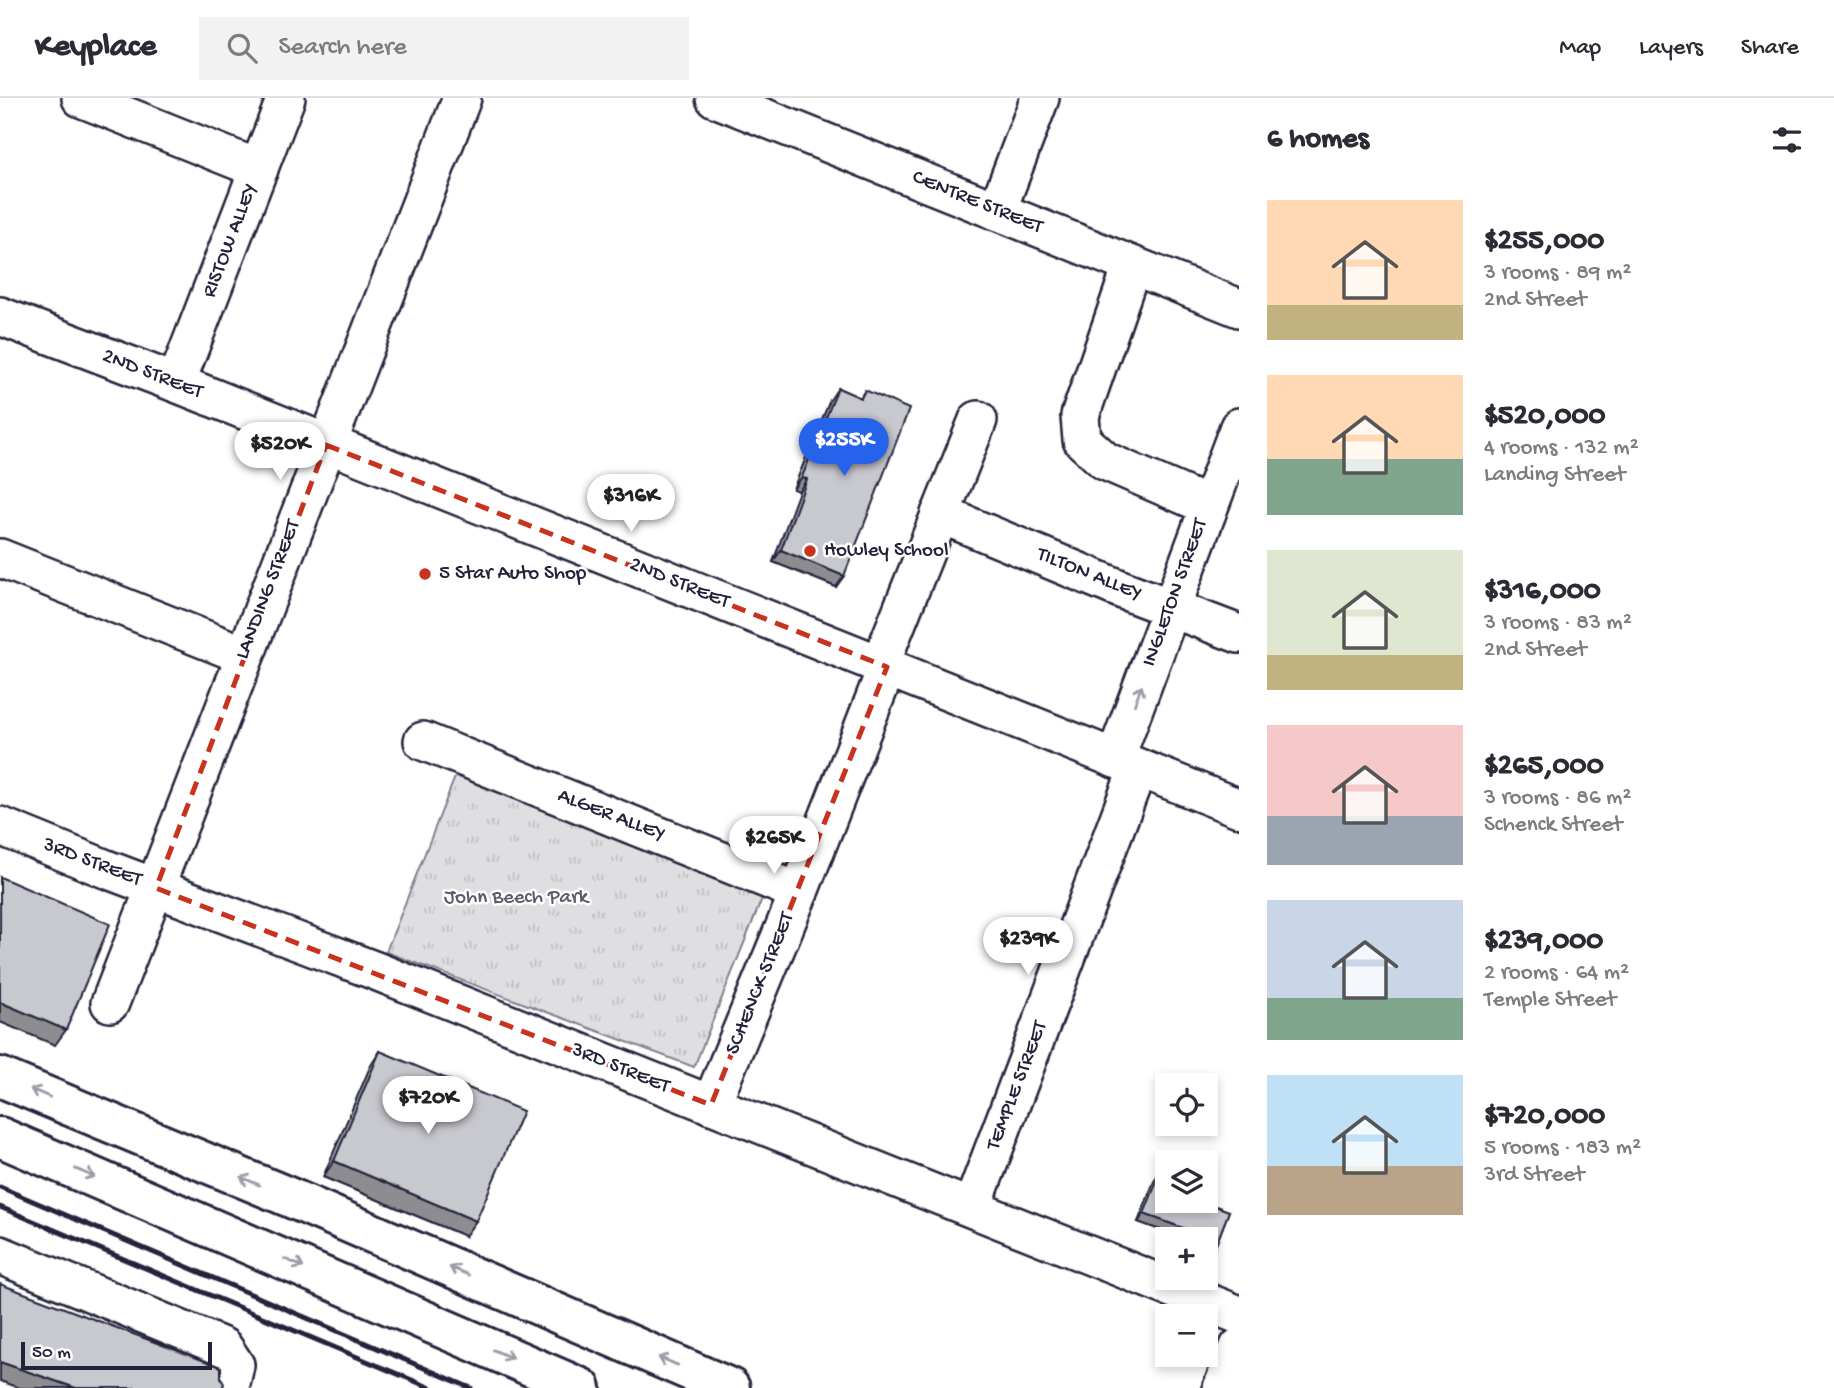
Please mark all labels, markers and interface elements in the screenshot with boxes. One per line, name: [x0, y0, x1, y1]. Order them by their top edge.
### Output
search box: [199, 17, 689, 80]
text: Keyplace: [35, 29, 157, 67]
icon: search: [223, 29, 261, 67]
text: Search here: [279, 33, 407, 64]
text: Map: [1559, 34, 1601, 63]
text: Layers: [1639, 34, 1703, 63]
text: Share: [1741, 34, 1799, 63]
icon: filters: [1768, 121, 1806, 159]
text: 6 homes: [1267, 123, 1369, 158]
street label: CENTRE STREET: [908, 165, 1047, 241]
street label: RISTOW ALLEY: [198, 181, 264, 301]
text: $255,000: [1484, 225, 1604, 260]
icon: home: [1323, 228, 1407, 312]
text: 3 rooms · 89 m²: [1484, 260, 1631, 287]
text: 2nd Street: [1484, 287, 1586, 314]
street label: 2ND STREET: [98, 344, 207, 406]
text: $520,000: [1484, 400, 1606, 435]
icon: home: [1323, 403, 1407, 487]
pin: $255K: [795, 418, 893, 478]
pin: $520K: [231, 422, 329, 482]
text: $255K: [815, 427, 873, 454]
text: $520K: [250, 431, 310, 458]
text: 4 rooms · 132 m²: [1484, 435, 1639, 462]
text: Landing Street: [1484, 462, 1625, 489]
pin: $316K: [582, 474, 680, 534]
text: $316K: [603, 483, 659, 510]
street label: INGLETON STREET: [1138, 515, 1215, 670]
street label: LANDING STREET: [231, 516, 307, 663]
place label: Howley School: [824, 539, 949, 564]
street label: TILTON ALLEY: [1032, 542, 1145, 607]
marker: Howley School: [802, 543, 818, 559]
street label: 2ND STREET: [625, 553, 734, 616]
place label: 5 Star Auto Shop: [439, 562, 587, 587]
marker: 5 Star Auto Shop: [417, 566, 433, 582]
text: $316,000: [1484, 575, 1601, 610]
icon: home: [1323, 578, 1407, 662]
text: 3 rooms · 83 m²: [1484, 610, 1632, 637]
text: 2nd Street: [1484, 637, 1586, 664]
one-way arrow: [1133, 684, 1146, 706]
text: $265,000: [1484, 750, 1604, 785]
icon: home: [1323, 753, 1407, 837]
street label: ALGER ALLEY: [554, 784, 668, 848]
text: 3 rooms · 86 m²: [1484, 785, 1631, 812]
text: Schenck Street: [1484, 812, 1622, 839]
pin: $265K: [725, 816, 823, 876]
text: $265K: [745, 825, 803, 852]
street label: 3RD STREET: [38, 832, 146, 894]
park label: John Beech Park: [444, 886, 591, 911]
street label: SCHENCK STREET: [721, 909, 801, 1059]
pin: $239K: [979, 918, 1077, 977]
text: $239,000: [1484, 925, 1603, 960]
text: $239K: [999, 926, 1057, 953]
icon: home: [1323, 928, 1407, 1012]
text: 2 rooms · 64 m²: [1484, 960, 1629, 987]
text: Temple Street: [1484, 987, 1616, 1014]
street label: TEMPLE STREET: [982, 1017, 1054, 1155]
street label: 3RD STREET: [566, 1038, 674, 1100]
map controls: [1155, 1073, 1218, 1367]
button: locate: [1155, 1073, 1218, 1136]
pin: $720K: [379, 1076, 477, 1136]
text: $720K: [398, 1085, 458, 1112]
one-way arrow: [30, 1086, 51, 1099]
text: $720,000: [1484, 1100, 1605, 1135]
icon: home: [1323, 1103, 1407, 1187]
text: 5 rooms · 183 m²: [1484, 1135, 1641, 1162]
button: layers: [1155, 1150, 1218, 1213]
text: 3rd Street: [1484, 1162, 1584, 1189]
one-way arrow: [74, 1168, 95, 1181]
one-way arrow: [240, 1173, 261, 1186]
button: +: [1155, 1227, 1218, 1290]
one-way arrow: [283, 1258, 304, 1271]
one-way arrow: [449, 1264, 470, 1277]
button: −: [1155, 1304, 1218, 1367]
scale bar: [21, 1339, 212, 1371]
text: 50 m: [32, 1342, 71, 1365]
one-way arrow: [492, 1348, 513, 1361]
one-way arrow: [658, 1354, 679, 1367]

